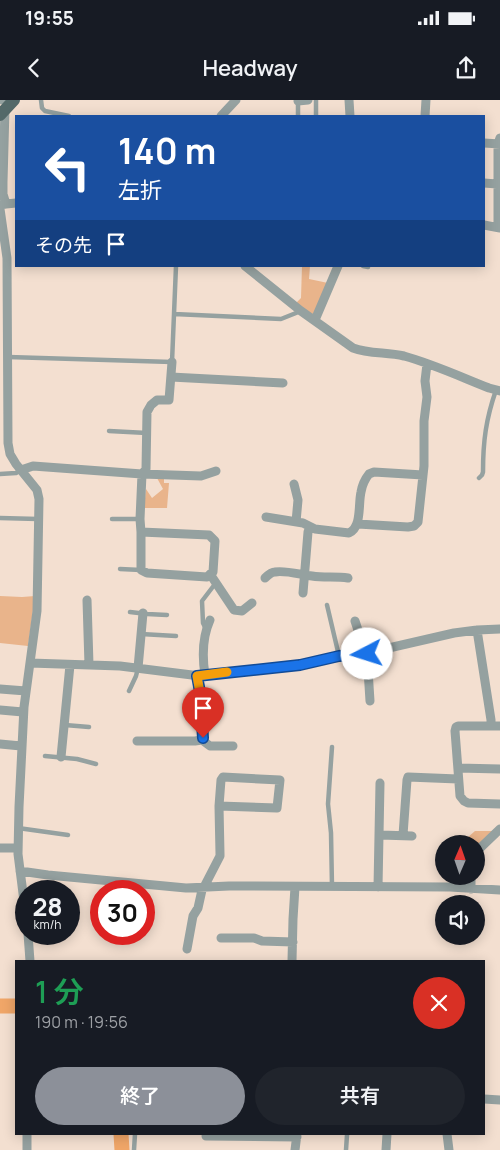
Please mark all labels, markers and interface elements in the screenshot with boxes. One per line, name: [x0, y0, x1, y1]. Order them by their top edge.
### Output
text: 19:55: [25, 5, 74, 31]
text: Headway: [202, 53, 298, 83]
icon: back: [20, 54, 48, 82]
icon: share: [452, 54, 480, 82]
text: 140 m: [118, 127, 216, 175]
icon: left: [35, 135, 100, 200]
text: 左折: [118, 175, 162, 205]
icon: arrive: [102, 230, 130, 258]
text: その先: [35, 232, 92, 258]
position arrow: [340, 627, 392, 679]
pin: [182, 687, 224, 738]
icon: arrive: [189, 694, 217, 722]
north arrow: [435, 835, 485, 885]
map controls: [435, 835, 485, 945]
speed limit sign: 30: [90, 880, 155, 945]
text: 28: [32, 889, 63, 924]
button: sound: [435, 895, 485, 945]
text: km/h: [34, 916, 61, 933]
text: 1 分: [35, 971, 84, 1012]
button: close: [413, 977, 465, 1029]
text: 190 m · 19:56: [35, 1011, 128, 1033]
button: 終了: [35, 1067, 245, 1125]
button: 共有: [255, 1067, 465, 1125]

